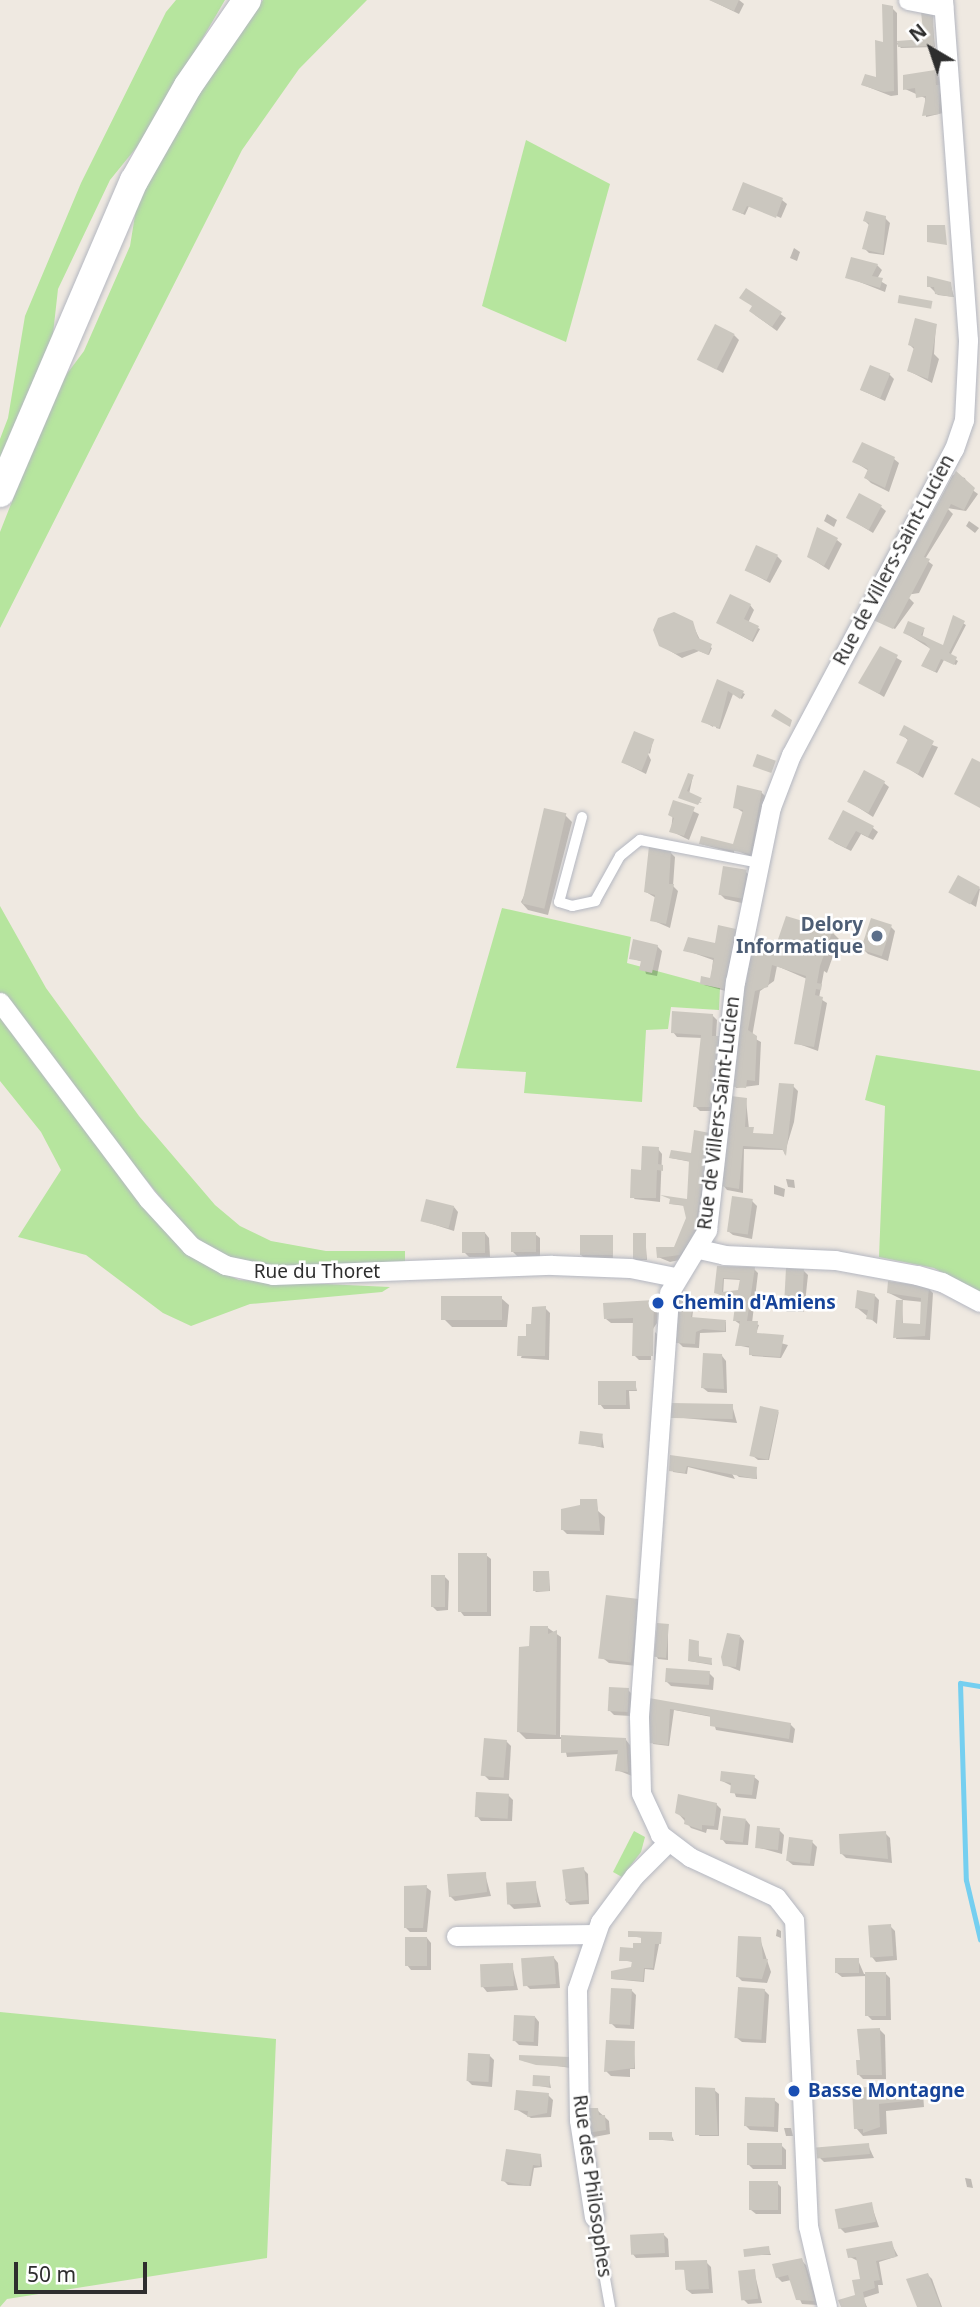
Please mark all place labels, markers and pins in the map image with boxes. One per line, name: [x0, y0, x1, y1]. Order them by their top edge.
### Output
place label: Delory Informatique: [736, 914, 863, 958]
marker: Delory Informatique: [869, 928, 885, 944]
place label: Chemin d'Amiens: [672, 1292, 836, 1314]
marker: Chemin d'Amiens: [650, 1295, 666, 1311]
place label: Basse Montagne: [808, 2080, 965, 2102]
marker: Basse Montagne: [786, 2083, 802, 2099]

